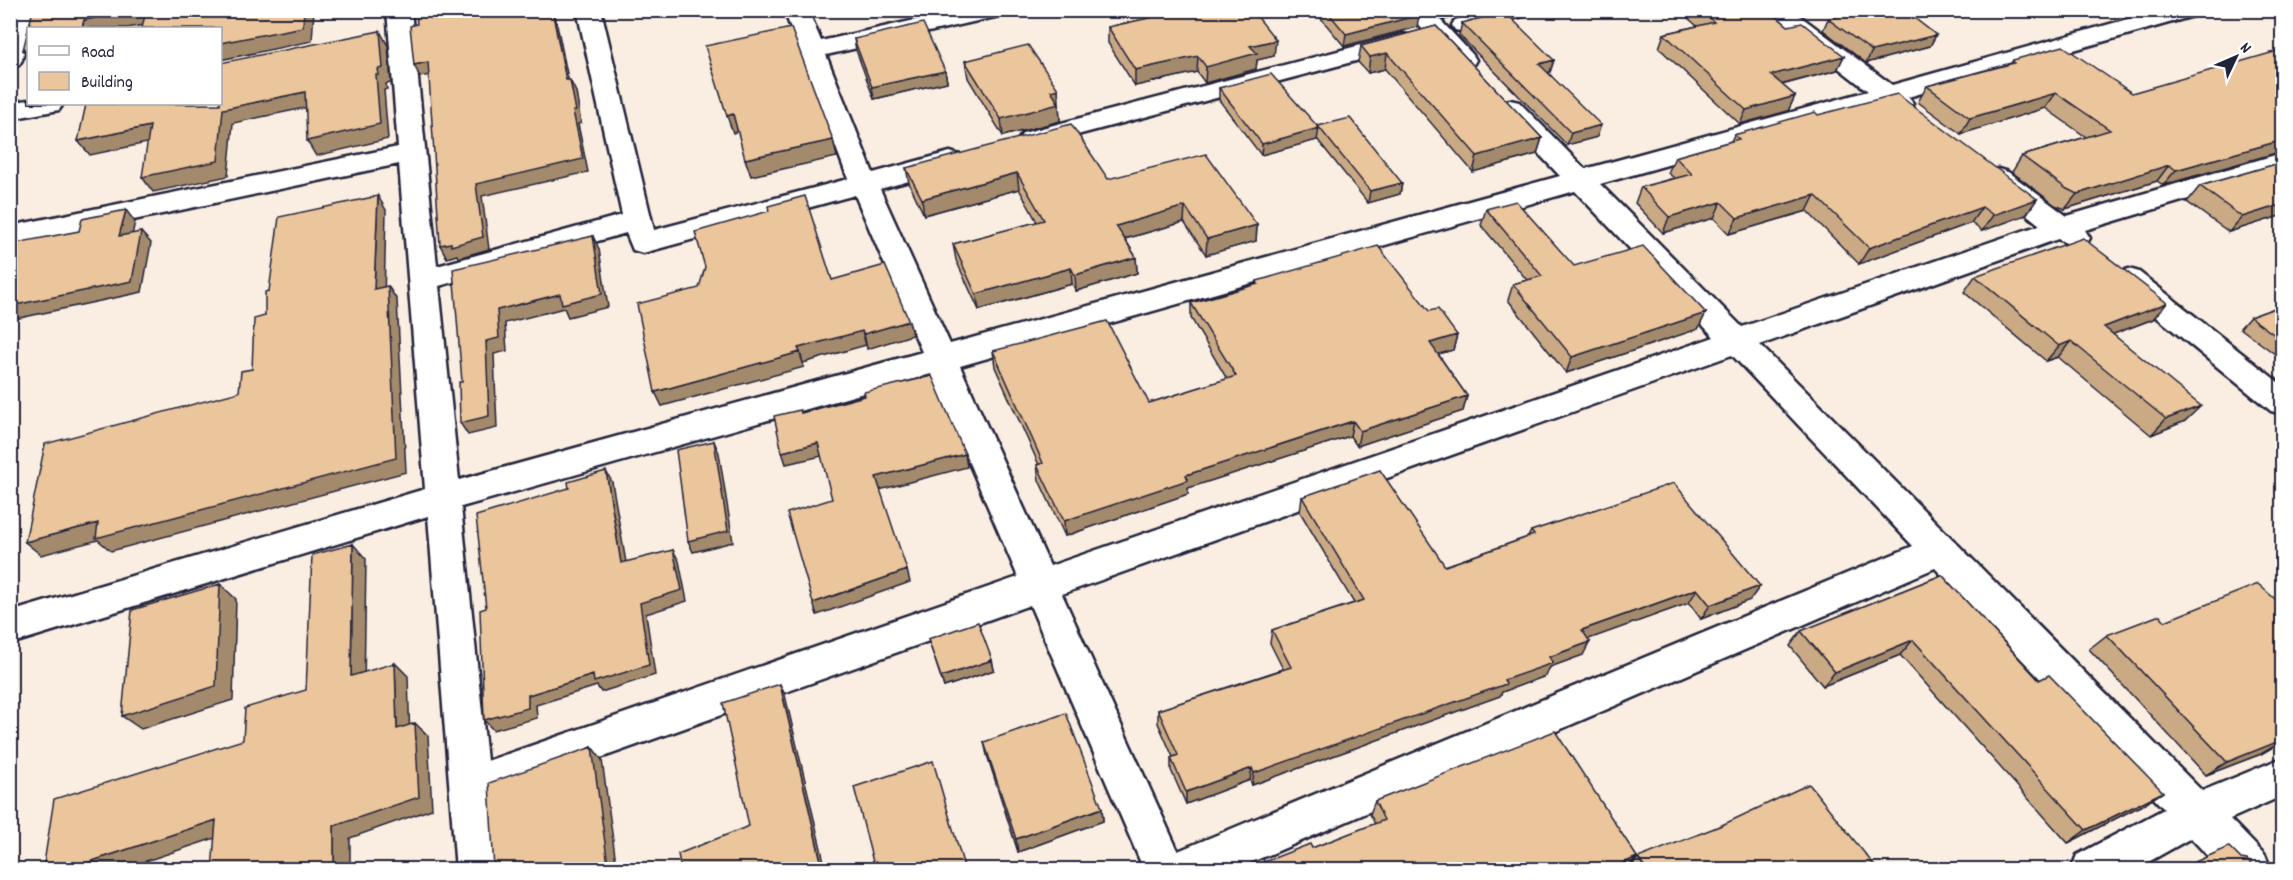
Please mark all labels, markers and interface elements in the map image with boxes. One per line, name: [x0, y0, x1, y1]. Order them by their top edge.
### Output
legend: [27, 27, 222, 105]
north arrow: [2206, 27, 2266, 87]
text: N: [2234, 37, 2256, 59]
text: Road: [81, 41, 115, 66]
text: Building: [81, 71, 133, 96]

